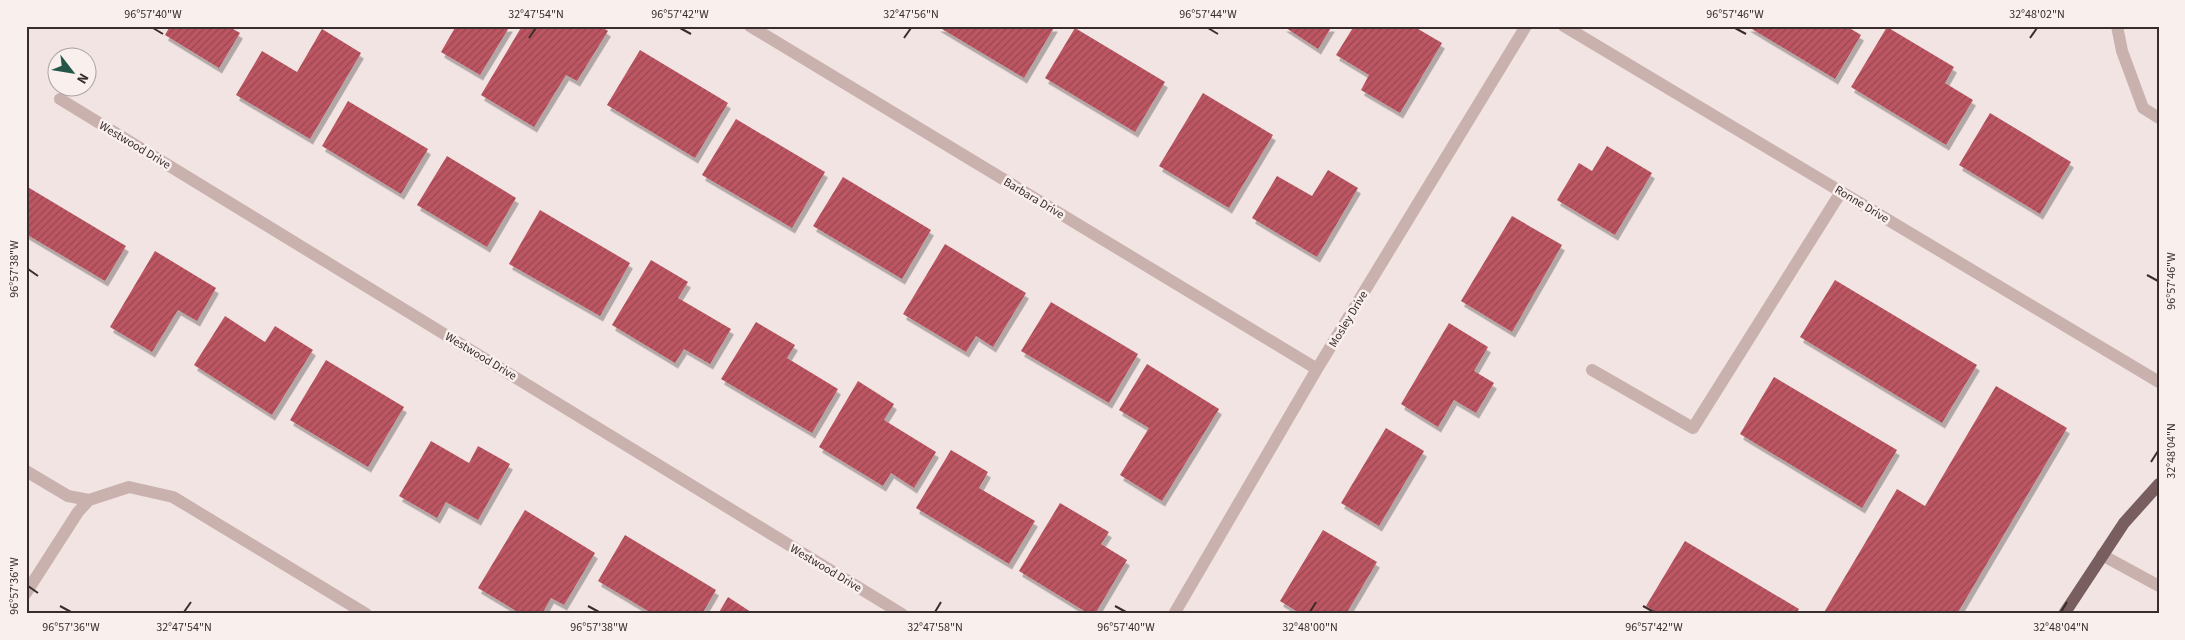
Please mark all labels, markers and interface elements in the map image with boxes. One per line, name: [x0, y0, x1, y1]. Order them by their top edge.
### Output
text: 96°57'40"W: [124, 6, 182, 23]
text: 32°47'54"N: [508, 6, 564, 23]
text: 96°57'42"W: [651, 6, 709, 23]
text: 32°47'56"N: [883, 6, 939, 23]
text: 96°57'44"W: [1179, 6, 1237, 23]
text: 96°57'46"W: [1706, 6, 1764, 23]
text: 32°48'02"N: [2009, 6, 2065, 23]
north arrow: [48, 48, 98, 98]
text: N: [71, 69, 93, 87]
street label: Westwood Drive: [96, 117, 174, 174]
street label: Barbara Drive: [1000, 174, 1067, 223]
street label: Ronne Drive: [1831, 182, 1892, 227]
text: 96°57'38"W: [6, 240, 23, 298]
text: 96°57'46"W: [2163, 252, 2180, 310]
street label: Mosley Drive: [1325, 288, 1372, 351]
street label: Westwood Drive: [442, 328, 520, 385]
text: 32°48'04"N: [2163, 423, 2180, 479]
street label: Westwood Drive: [787, 540, 865, 597]
text: 96°57'36"W: [6, 557, 23, 615]
text: 96°57'36"W: [42, 619, 100, 636]
text: 32°47'54"N: [156, 619, 212, 636]
text: 96°57'38"W: [570, 619, 628, 636]
text: 32°47'58"N: [907, 619, 963, 636]
text: 96°57'40"W: [1097, 619, 1155, 636]
text: 32°48'00"N: [1282, 619, 1338, 636]
text: 96°57'42"W: [1625, 619, 1683, 636]
text: 32°48'04"N: [2033, 619, 2089, 636]

